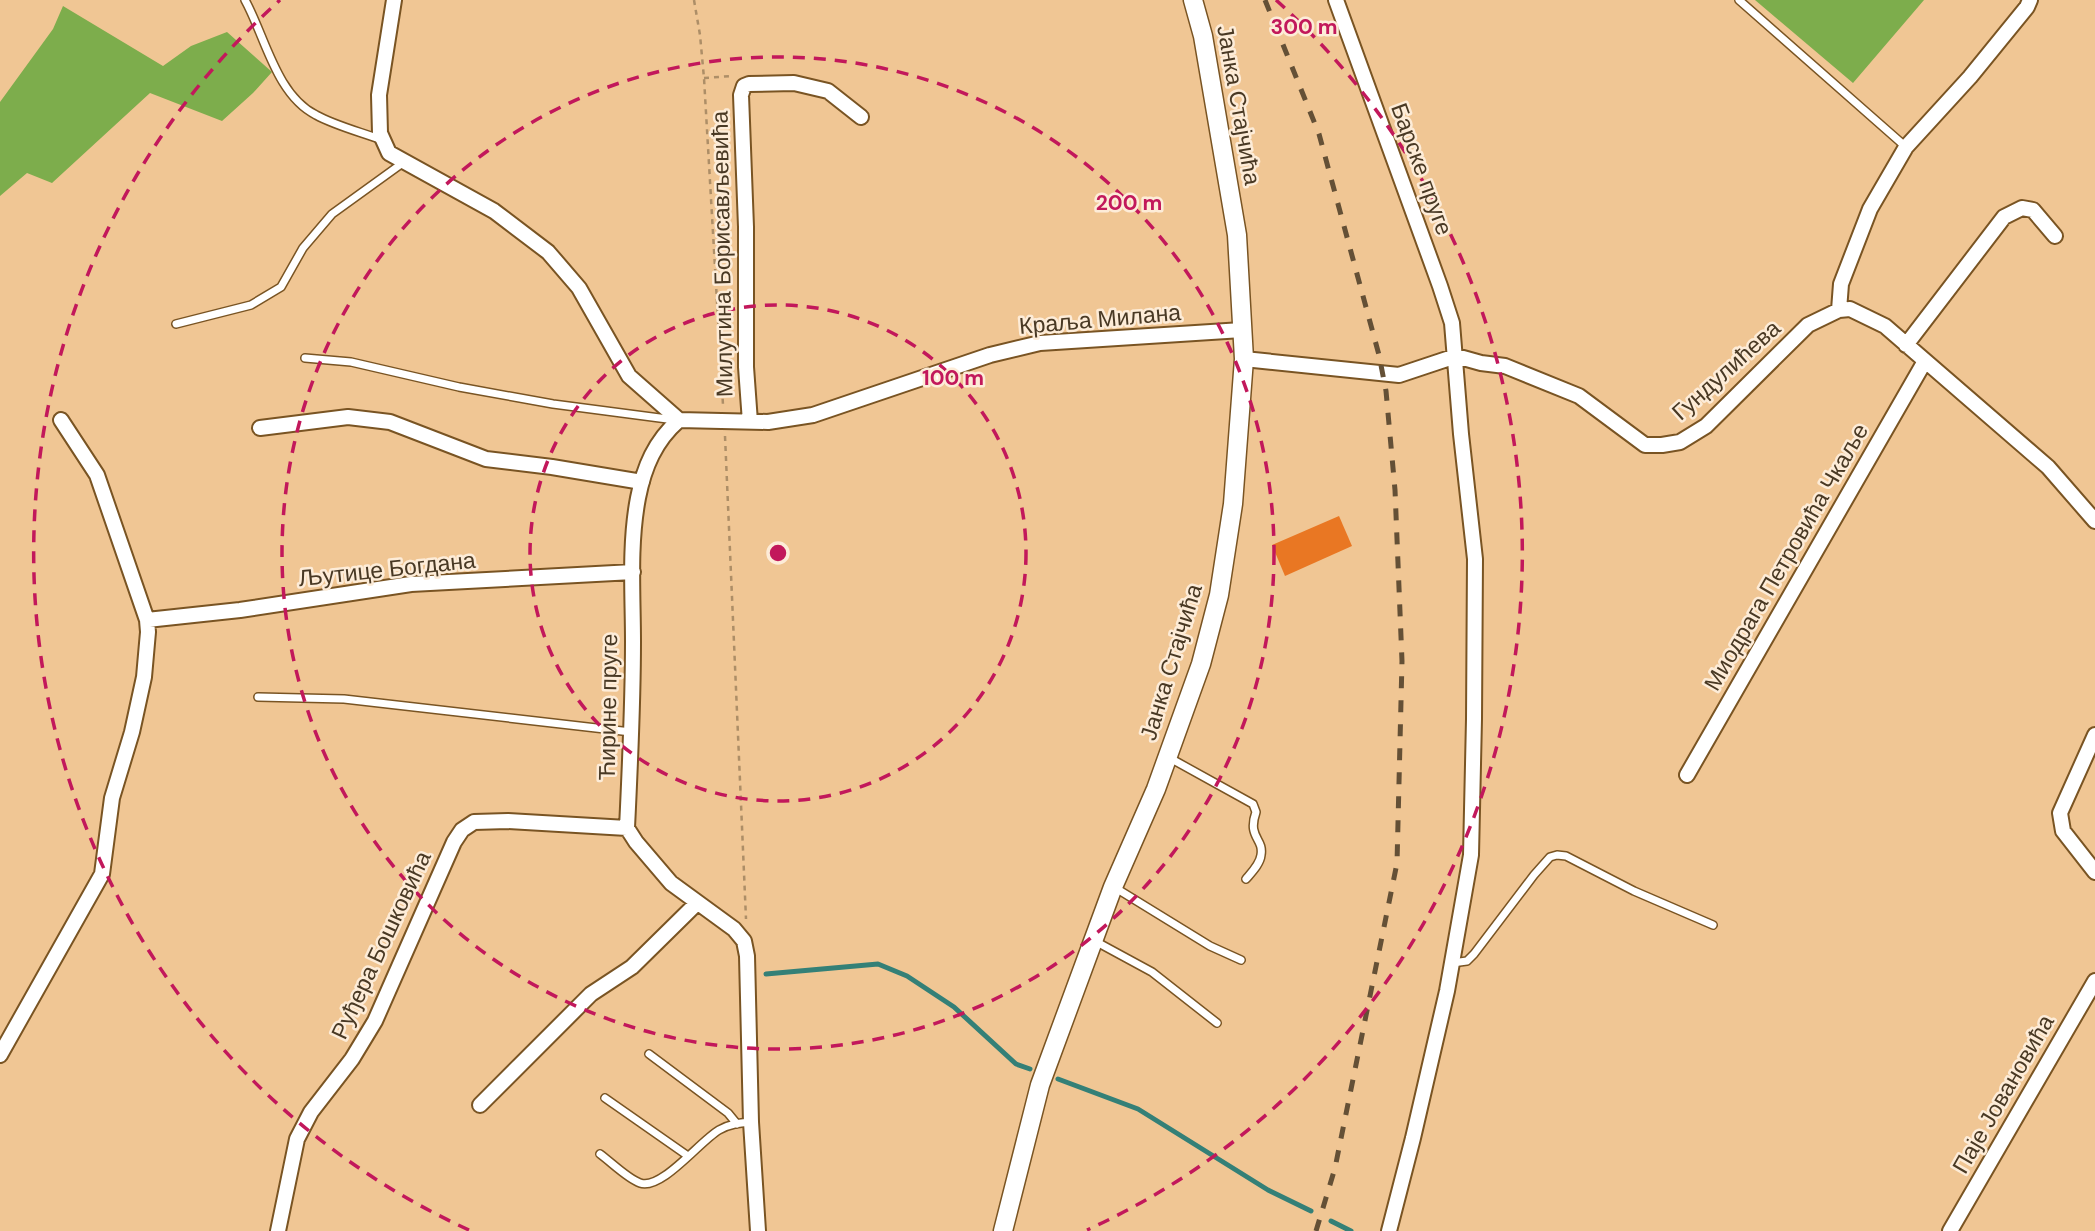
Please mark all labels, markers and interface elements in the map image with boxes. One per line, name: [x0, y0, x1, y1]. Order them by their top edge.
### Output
text: 300 m: [1271, 13, 1337, 41]
street label: Јанка Стајчића: [1210, 23, 1268, 187]
street label: Барске пруге: [1384, 99, 1460, 239]
street label: Милутина Борисављевића: [705, 110, 739, 397]
text: 200 m: [1096, 189, 1162, 217]
street label: Краља Милана: [1018, 297, 1182, 341]
street label: Гундулићева: [1665, 313, 1787, 427]
text: 100 m: [922, 364, 984, 392]
street label: Миодрага Петровића Чкаље: [1697, 418, 1875, 696]
centre of rings: [766, 541, 790, 565]
street label: Љутице Богдана: [297, 545, 477, 593]
street label: Јанка Стајчића: [1133, 580, 1209, 744]
street label: Ћирине пруге: [592, 633, 624, 781]
street label: Руђера Бошковића: [324, 846, 438, 1044]
street label: Паје Јовановића: [1945, 1009, 2061, 1179]

